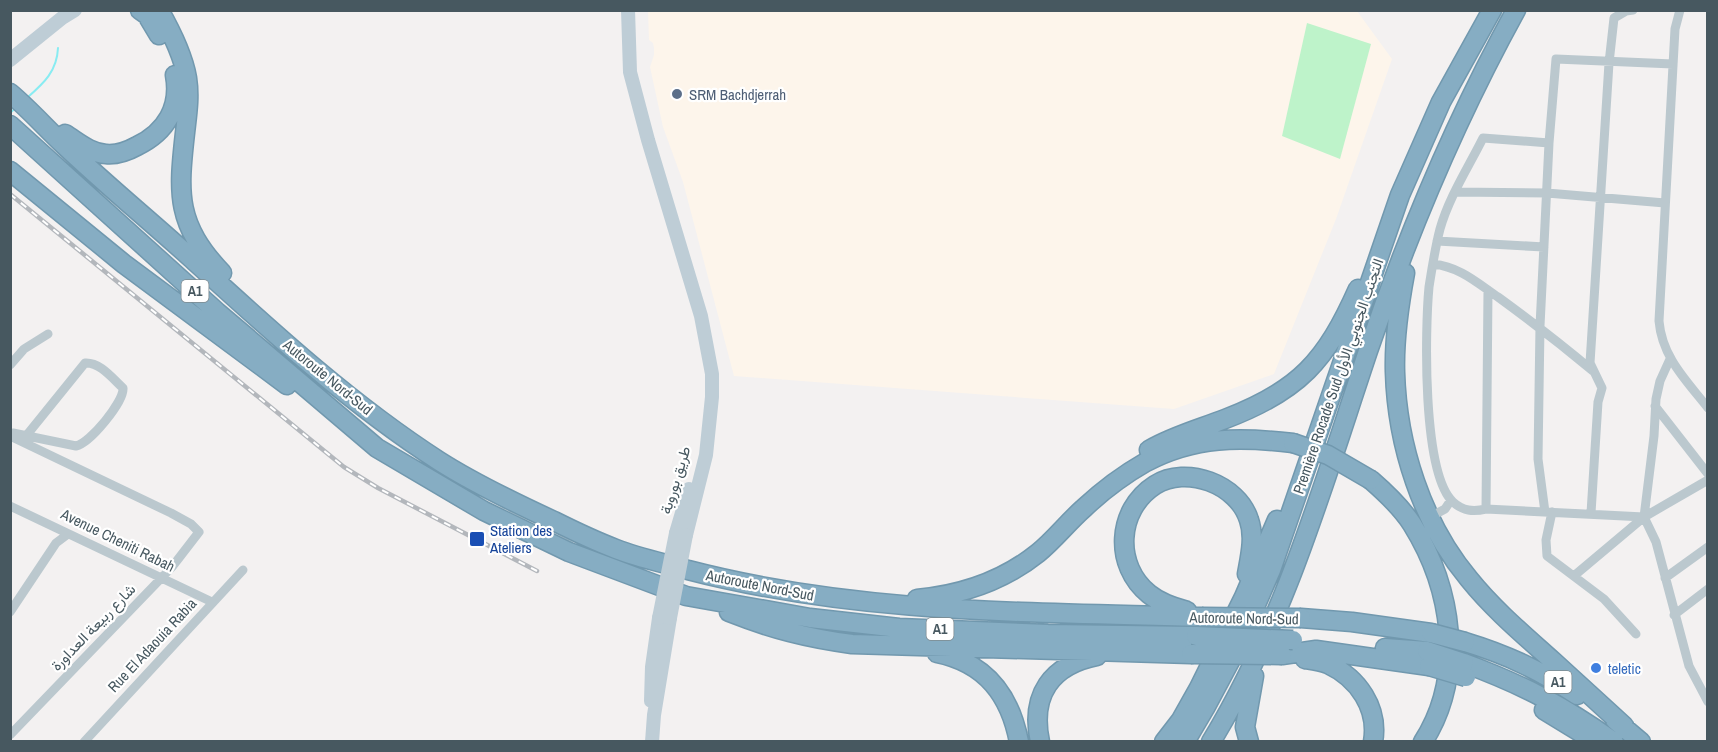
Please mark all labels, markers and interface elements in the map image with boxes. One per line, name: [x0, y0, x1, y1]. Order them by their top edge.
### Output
place label: SRM Bachdjerrah: [689, 84, 786, 105]
marker: SRM Bachdjerrah: [670, 87, 684, 101]
street label: Première Rocade Sud التجنب الجنوبي الأول: [1288, 255, 1391, 498]
road number: A1: [182, 280, 208, 302]
street label: Autoroute Nord-Sud: [278, 334, 377, 420]
street label: طريق بوروبة: [655, 443, 695, 517]
street label: Avenue Cheniti Rabah: [57, 503, 178, 577]
place label: Station des Ateliers: [489, 520, 552, 558]
marker: Station des Ateliers: [468, 530, 486, 548]
street label: Autoroute Nord-Sud: [703, 564, 816, 606]
street label: شارع ربيعة العداورة: [46, 579, 141, 676]
street label: Rue El Adaouia Rabia: [103, 593, 201, 697]
street label: Autoroute Nord-Sud: [1188, 607, 1299, 629]
road number: A1: [926, 618, 954, 640]
place label: teletic: [1608, 658, 1641, 679]
marker: teletic: [1589, 661, 1603, 675]
road number: A1: [1544, 671, 1572, 693]

